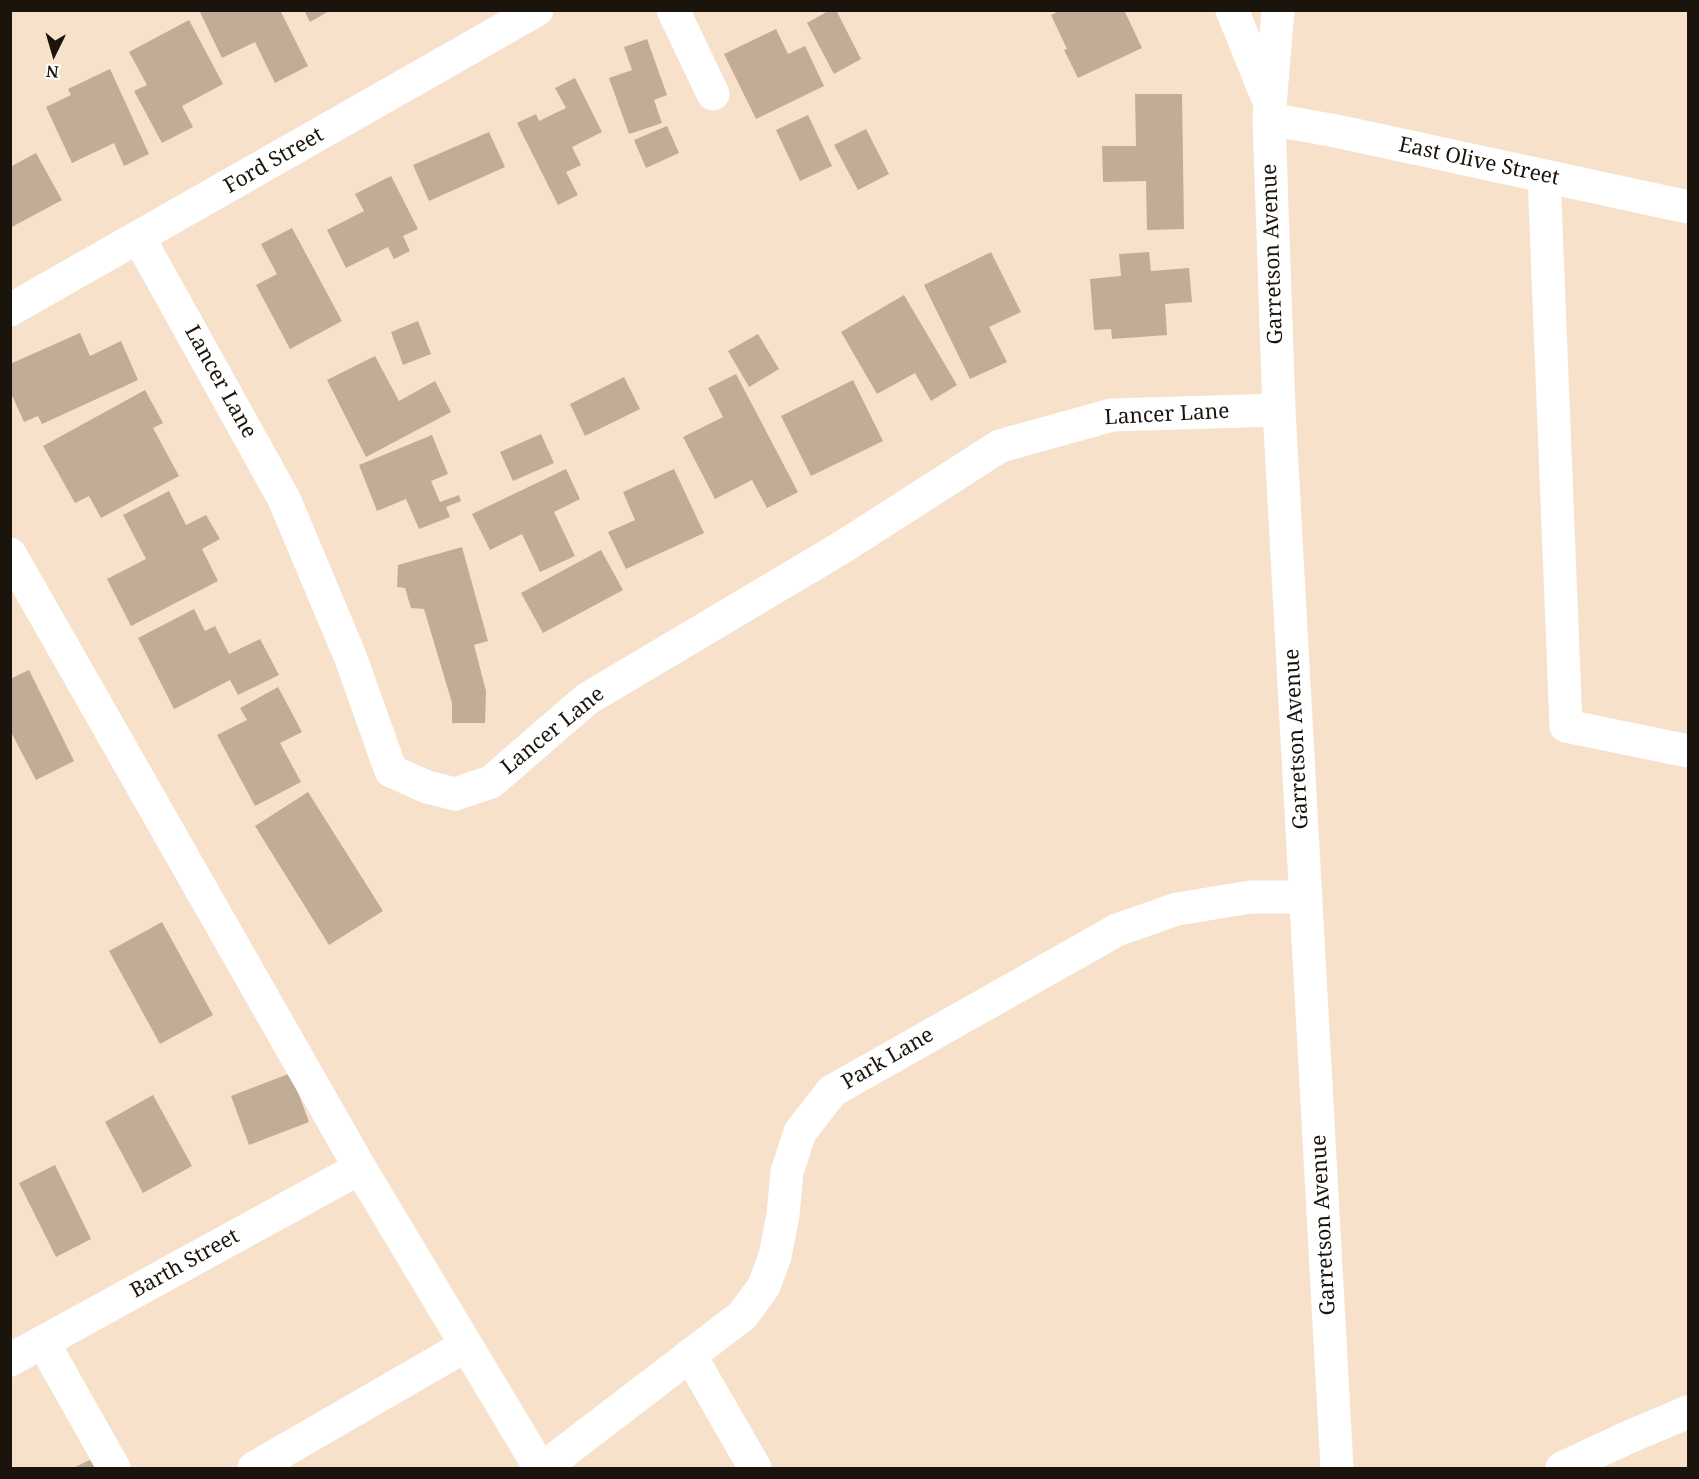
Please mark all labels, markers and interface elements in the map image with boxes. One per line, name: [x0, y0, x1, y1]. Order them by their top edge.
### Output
north arrow: [24, 24, 84, 84]
text: N: [45, 60, 60, 83]
street label: Ford Street: [220, 122, 328, 200]
street label: East Olive Street: [1396, 133, 1562, 191]
street label: Garretson Avenue: [1257, 163, 1289, 345]
street label: Lancer Lane: [179, 321, 261, 443]
street label: Lancer Lane: [1104, 399, 1230, 431]
street label: Garretson Avenue: [1280, 648, 1314, 830]
street label: Lancer Lane: [496, 682, 610, 780]
street label: Park Lane: [838, 1023, 938, 1095]
street label: Garretson Avenue: [1307, 1134, 1341, 1316]
street label: Barth Street: [126, 1224, 244, 1304]

